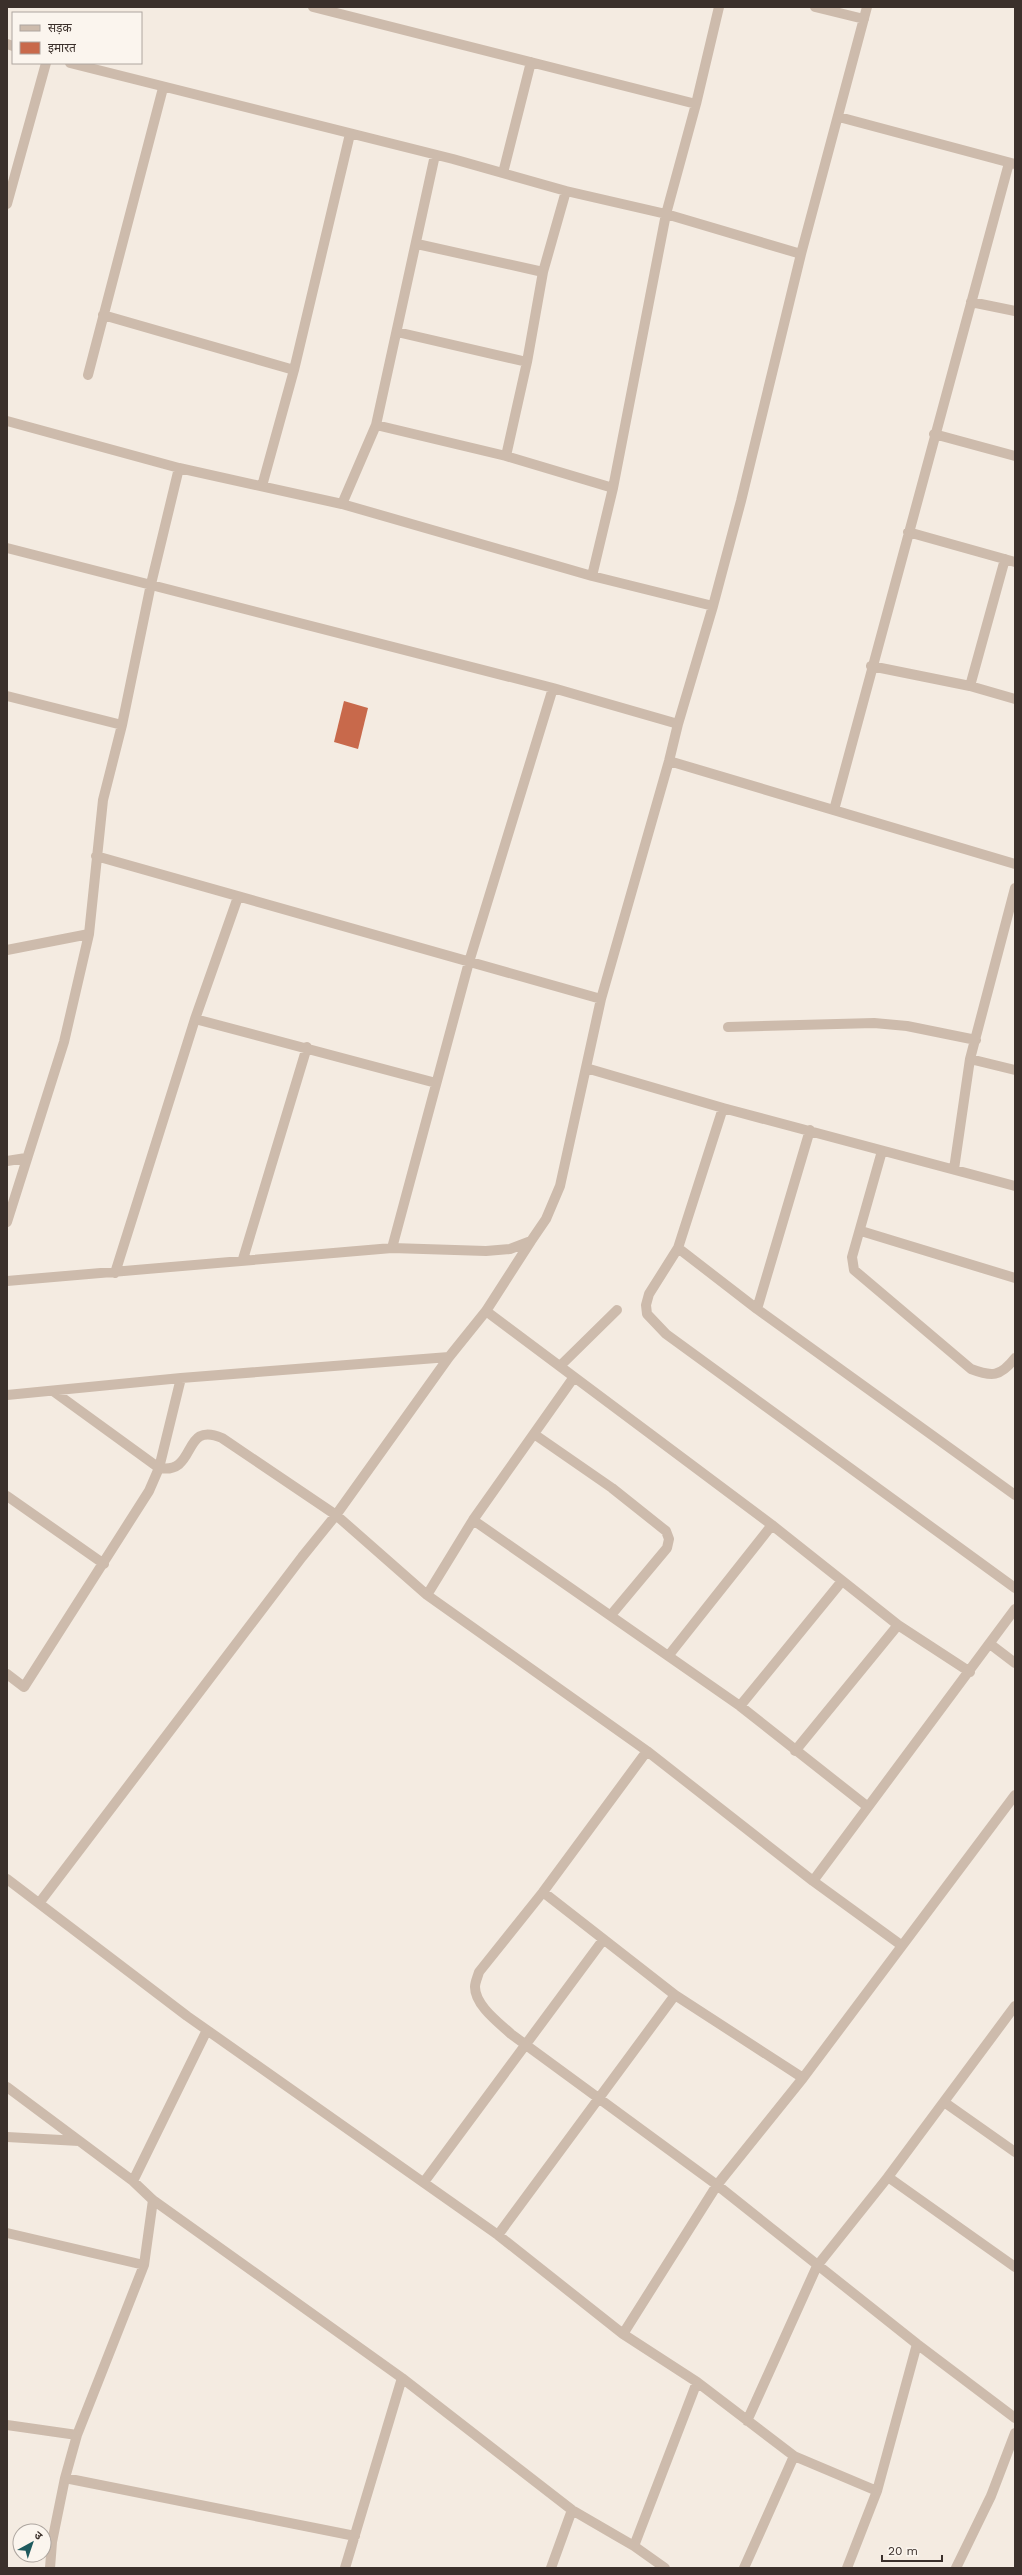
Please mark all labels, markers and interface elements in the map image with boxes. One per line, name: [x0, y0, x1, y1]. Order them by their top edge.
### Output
legend: [12, 12, 142, 64]
text: सड़क: [48, 21, 73, 35]
text: इमारत: [48, 41, 77, 55]
north arrow: [12, 2523, 52, 2563]
text: उ: [31, 2529, 45, 2543]
scale bar: [882, 2537, 942, 2563]
text: 20 m: [888, 2544, 918, 2558]

